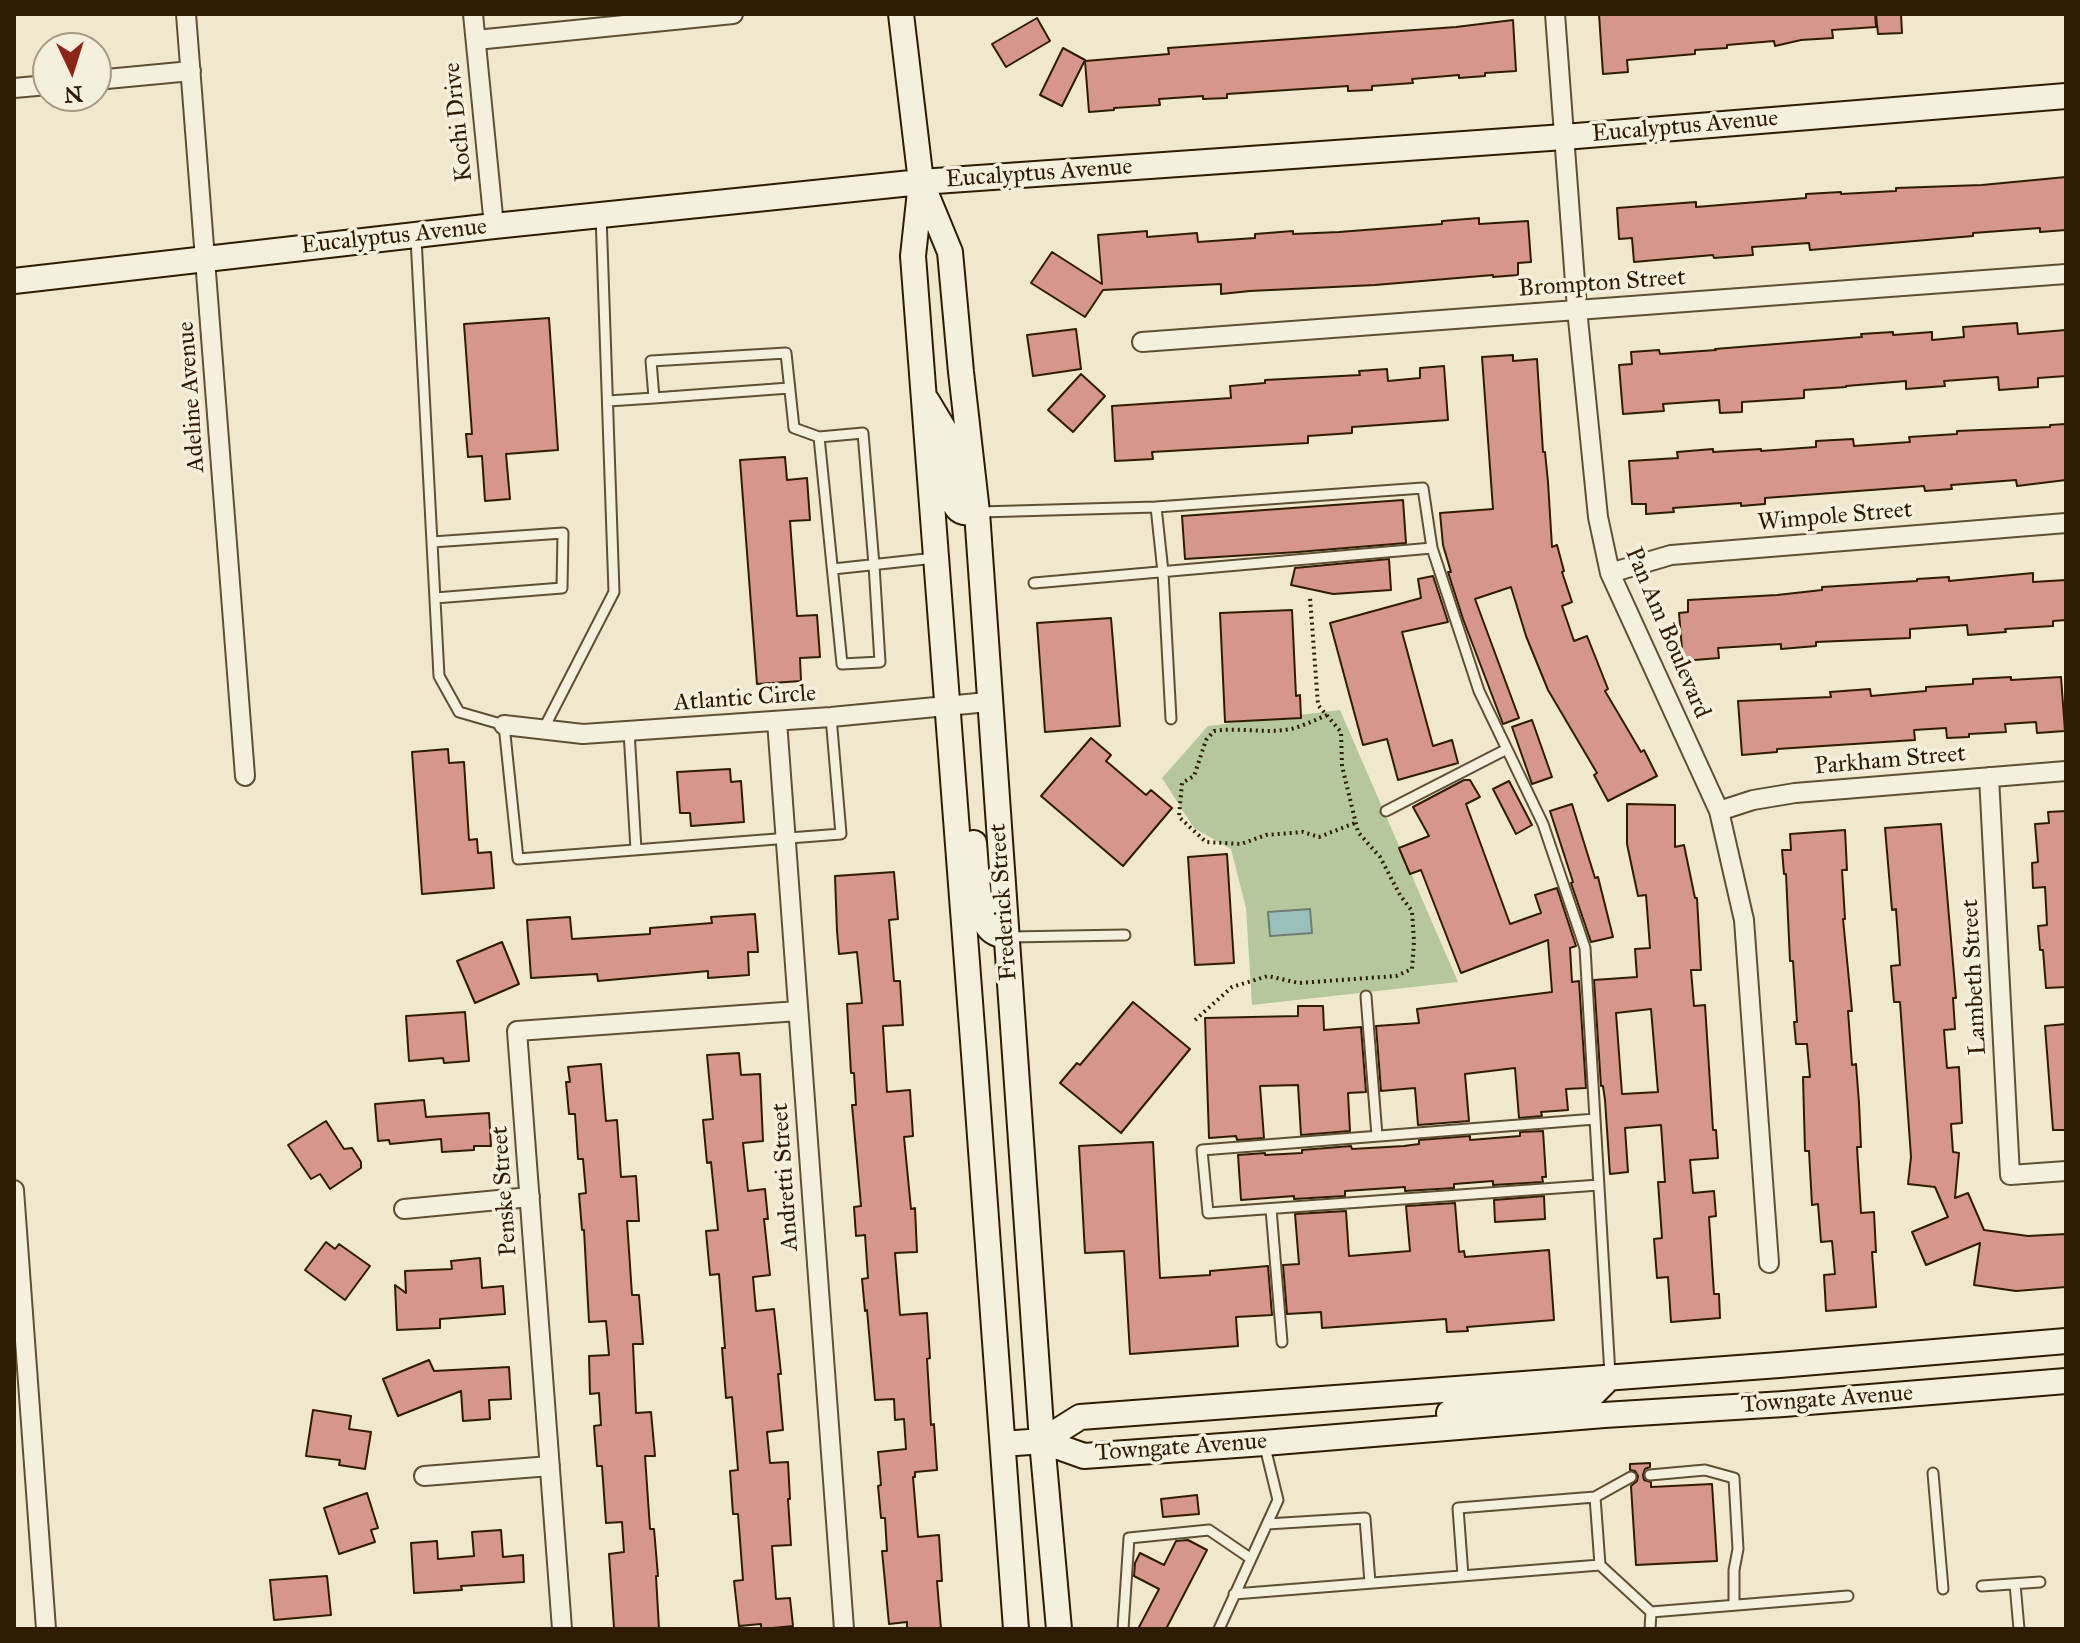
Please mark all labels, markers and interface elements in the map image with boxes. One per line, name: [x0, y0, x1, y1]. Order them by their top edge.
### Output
north arrow: [32, 32, 112, 112]
street label: Kochi Drive: [438, 61, 480, 183]
text: N: [63, 80, 84, 109]
street label: Eucalyptus Avenue: [1591, 105, 1779, 149]
street label: Eucalyptus Avenue: [945, 153, 1133, 195]
street label: Eucalyptus Avenue: [300, 213, 488, 261]
street label: Brompton Street: [1517, 264, 1687, 304]
street label: Adeline Avenue: [172, 320, 212, 474]
street label: Wimpole Street: [1757, 496, 1913, 538]
street label: Pan Am Boulevard: [1618, 543, 1716, 723]
street label: Atlantic Circle: [673, 680, 817, 718]
street label: Parkham Street: [1813, 740, 1967, 782]
street label: Frederick Street: [984, 822, 1024, 982]
street label: Lambeth Street: [1957, 898, 1993, 1056]
street label: Andretti Street: [766, 1102, 806, 1252]
street label: Penske Street: [486, 1125, 524, 1257]
street label: Towngate Avenue: [1740, 1380, 1914, 1420]
street label: Towngate Avenue: [1094, 1428, 1268, 1468]

